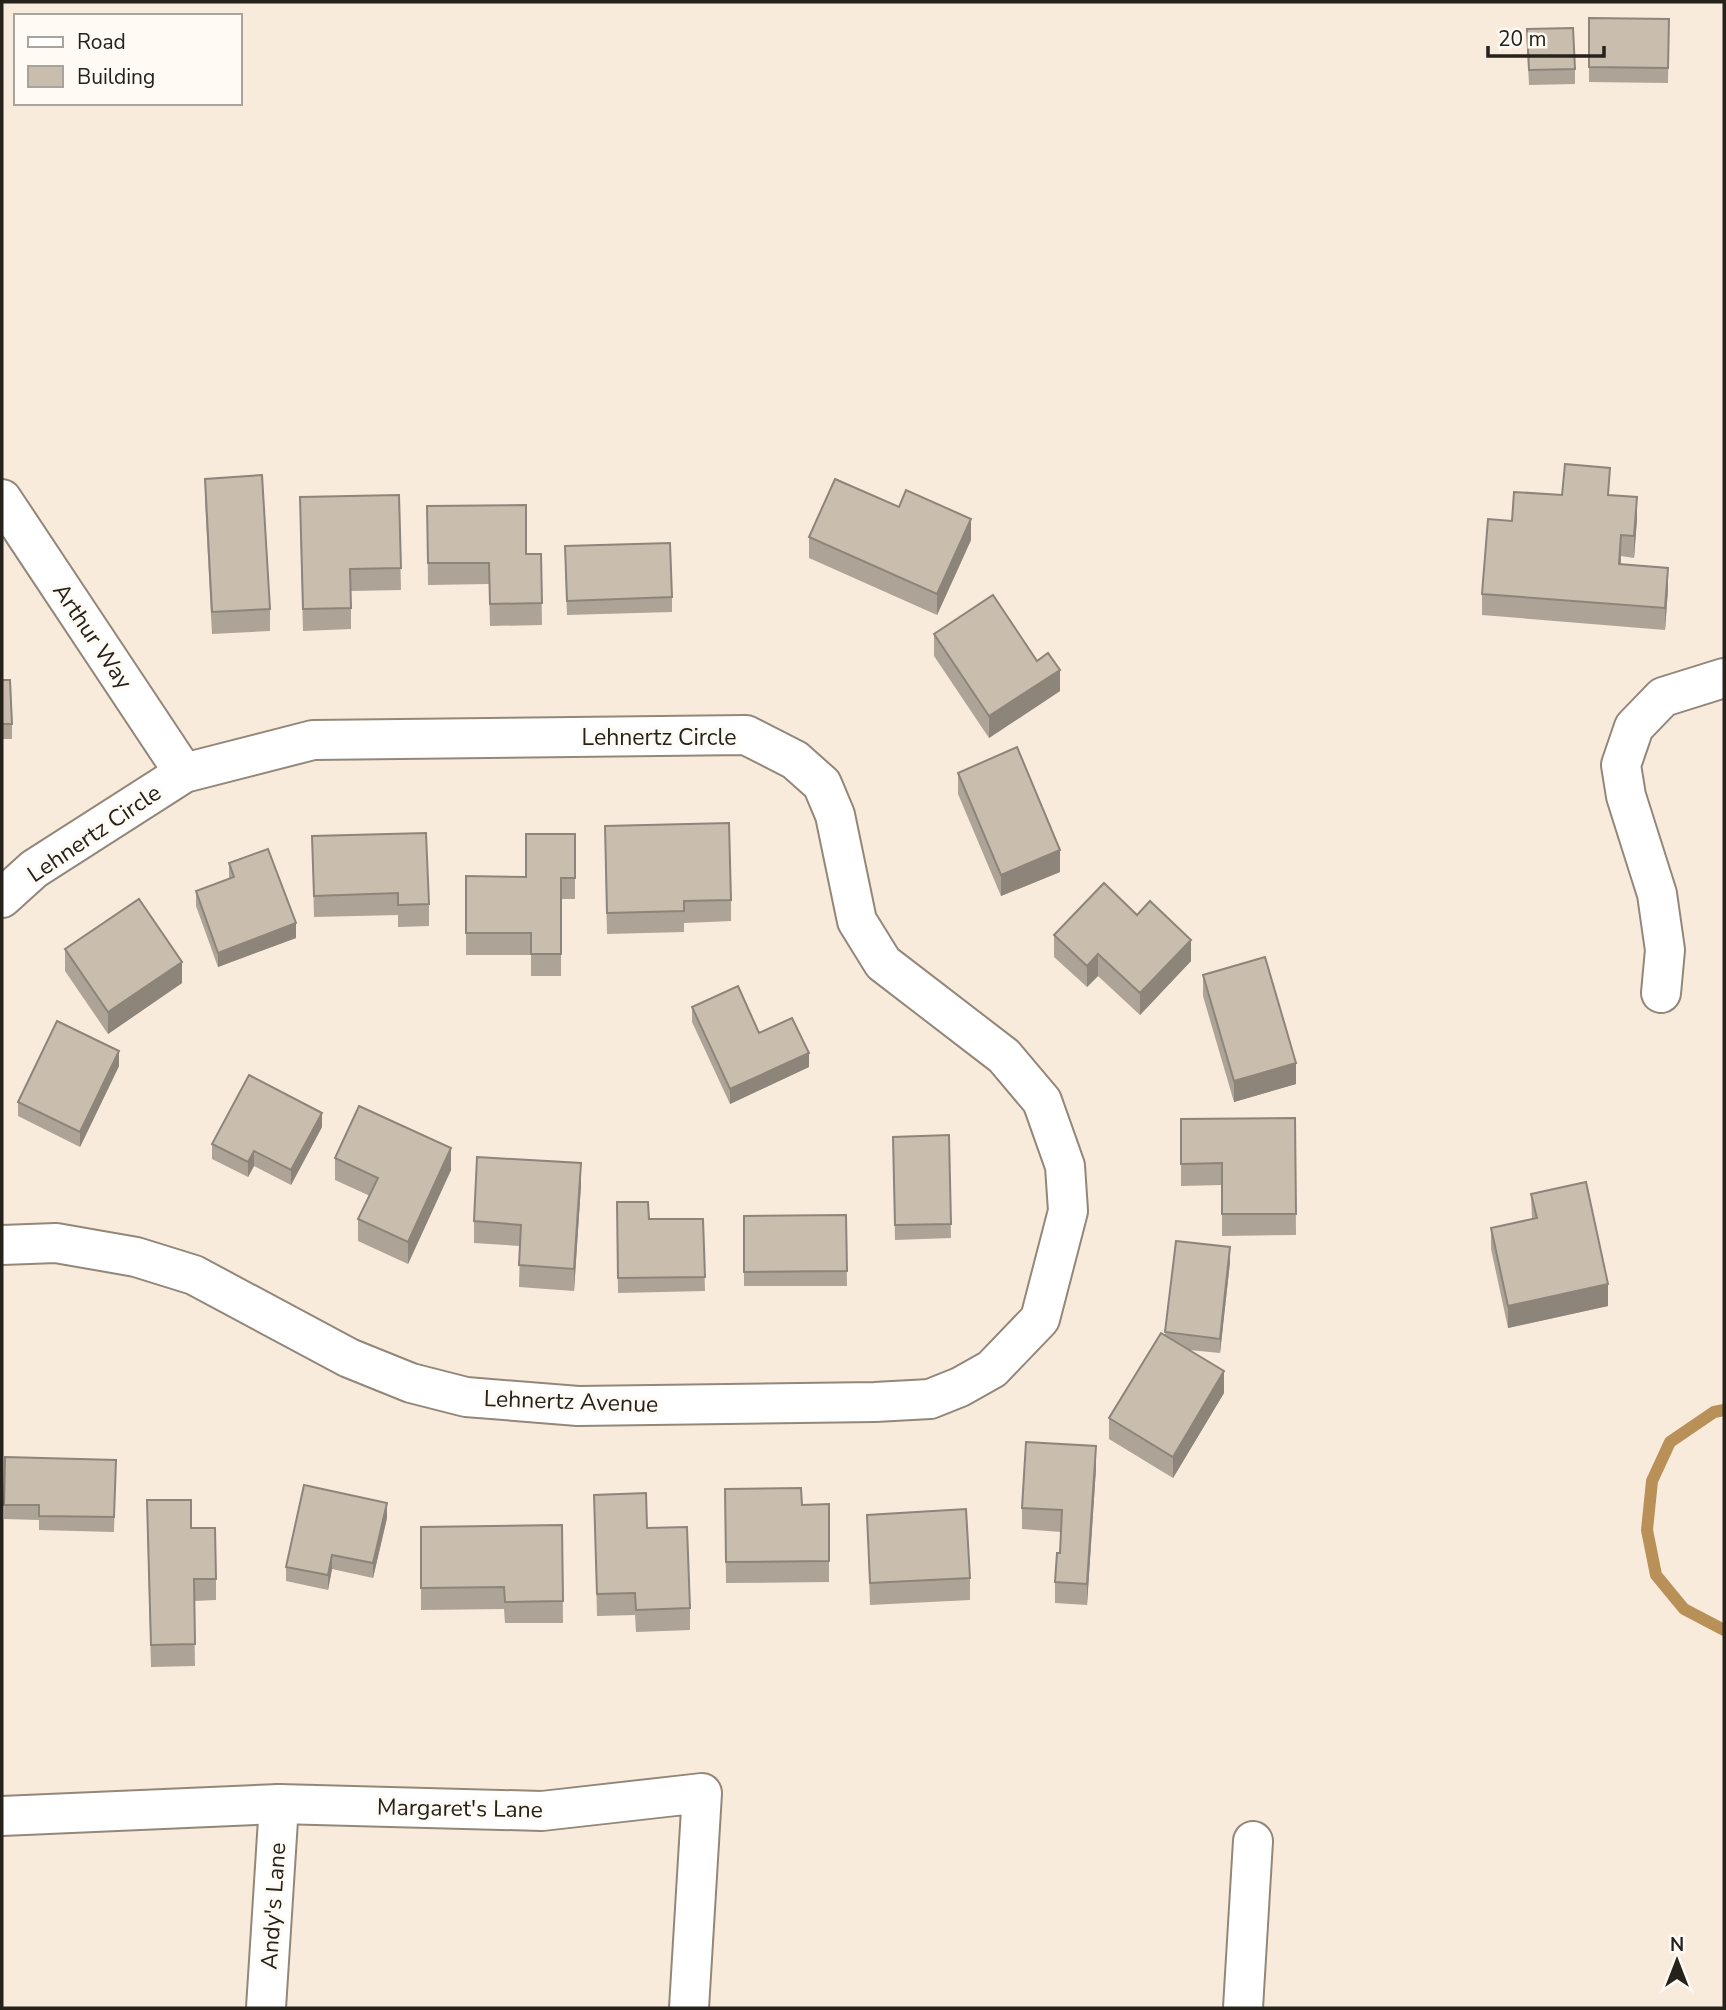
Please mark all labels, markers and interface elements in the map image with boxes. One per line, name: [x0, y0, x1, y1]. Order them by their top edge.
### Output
legend: [14, 14, 242, 105]
scale bar: [1488, 14, 1604, 58]
text: 20 m: [1498, 25, 1547, 53]
text: Road: [77, 28, 126, 56]
text: Building: [77, 63, 155, 91]
street label: Arthur Way: [46, 577, 140, 696]
street label: Lehnertz Circle: [582, 722, 736, 753]
street label: Lehnertz Circle: [21, 777, 167, 890]
street label: Lehnertz Avenue: [483, 1383, 659, 1420]
street label: Margaret's Lane: [377, 1792, 543, 1825]
street label: Andy's Lane: [254, 1842, 293, 1971]
north arrow: [1642, 1926, 1712, 1996]
text: N: [1670, 1932, 1684, 1958]

